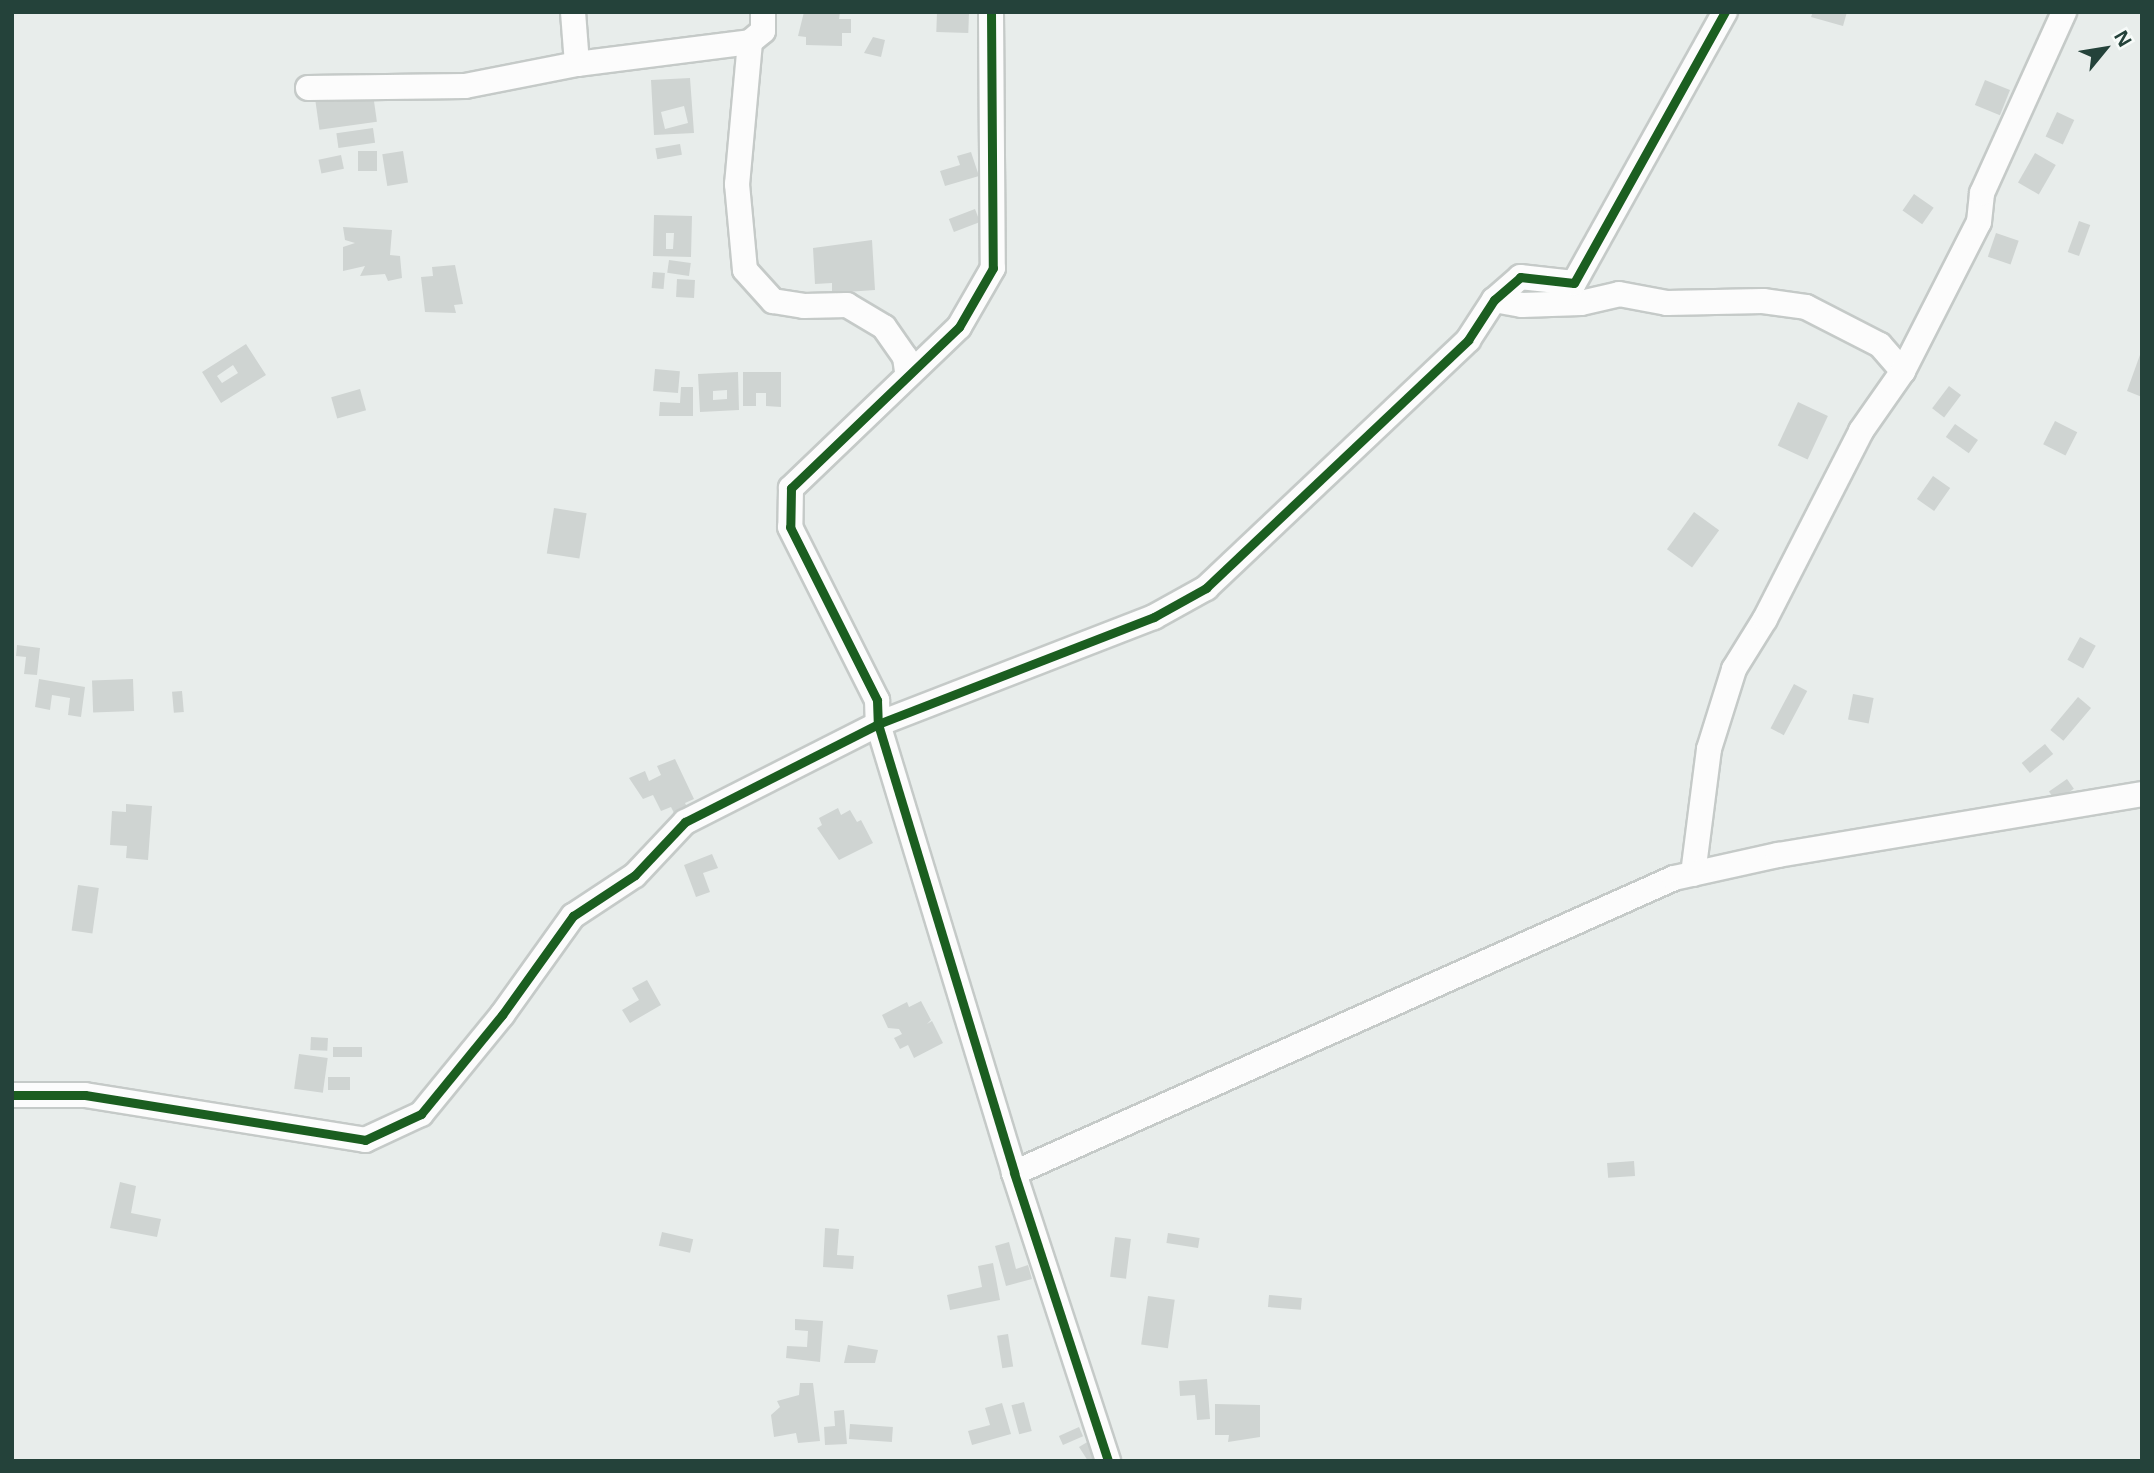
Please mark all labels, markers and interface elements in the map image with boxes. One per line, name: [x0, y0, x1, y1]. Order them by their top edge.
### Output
north arrow: [2070, 14, 2140, 84]
text: N: [2108, 25, 2138, 52]

